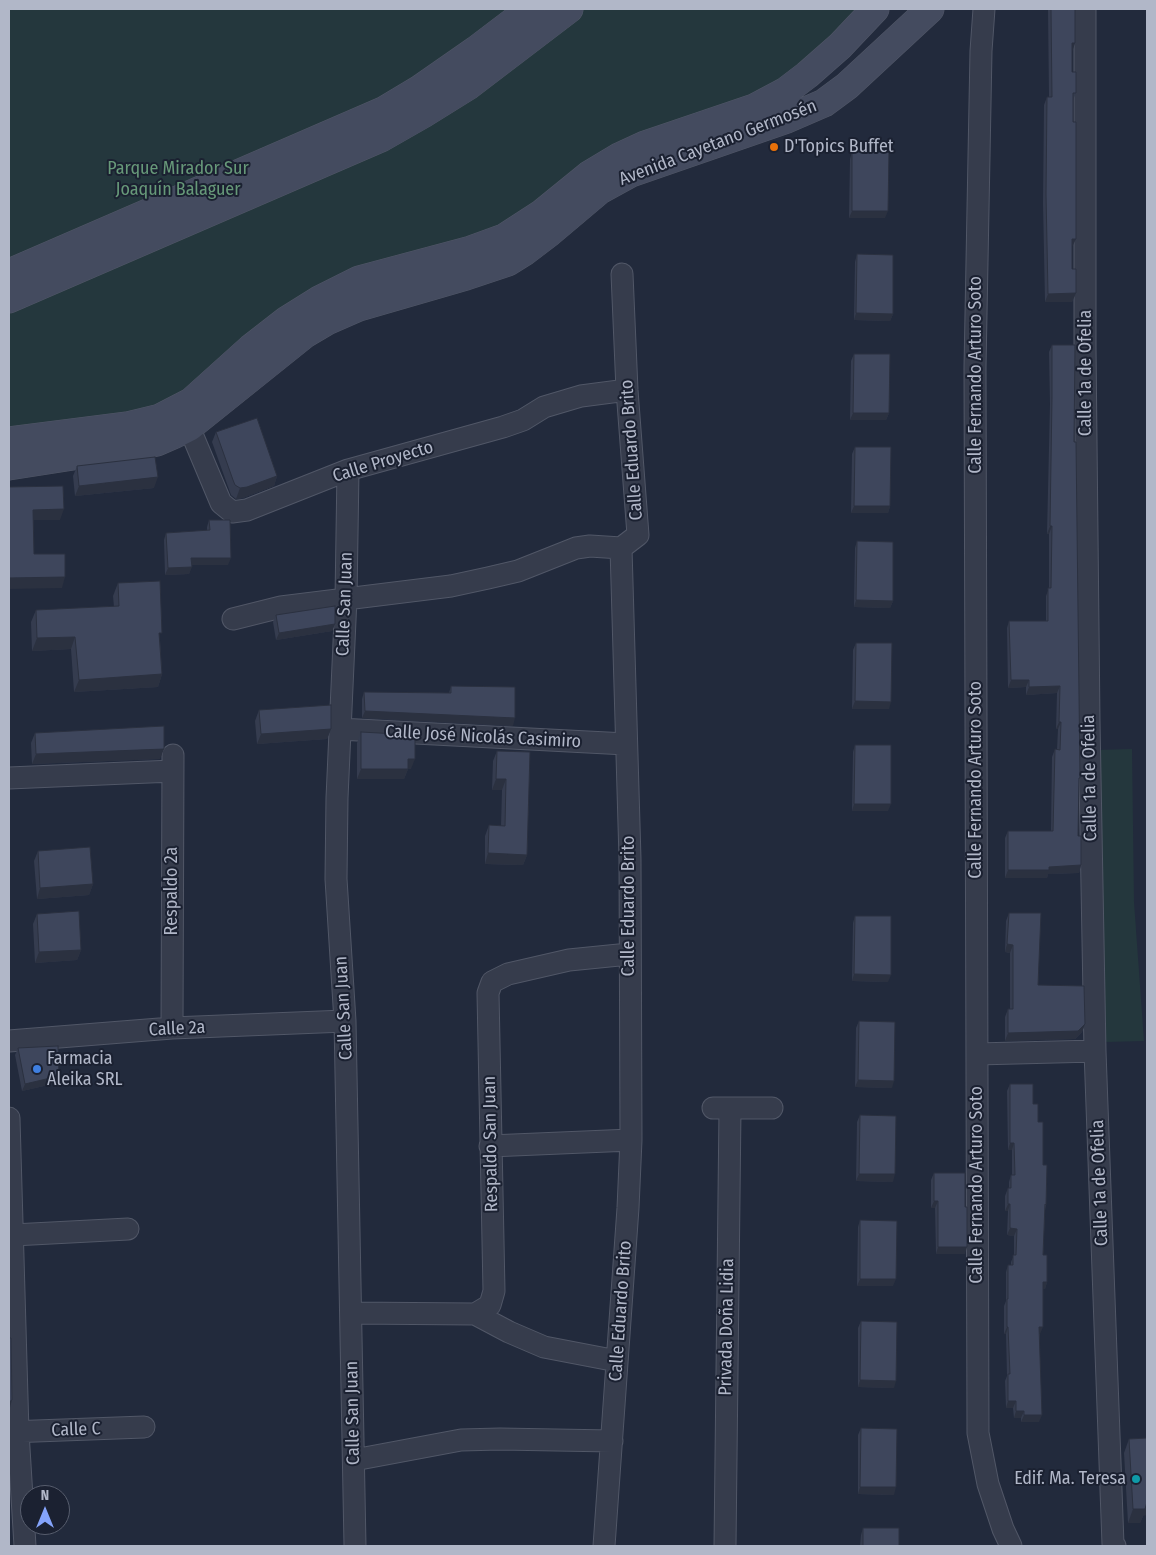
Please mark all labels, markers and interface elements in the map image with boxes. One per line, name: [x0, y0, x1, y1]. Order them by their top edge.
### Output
street label: Avenida Cayetano Germosén: [616, 95, 820, 191]
place label: D'Topics Buffet: [784, 136, 894, 158]
marker: D'Topics Buffet: [768, 141, 780, 153]
park label: Parque Mirador Sur Joaquín Balaguer: [107, 158, 249, 200]
street label: Calle Fernando Arturo Soto: [965, 276, 987, 474]
street label: Calle 1a de Ofelia: [1075, 310, 1097, 436]
street label: Calle Eduardo Brito: [616, 379, 648, 521]
street label: Calle Proyecto: [330, 436, 436, 488]
street label: Calle San Juan: [332, 552, 358, 656]
street label: Calle Fernando Arturo Soto: [965, 681, 987, 879]
street label: Calle 1a de Ofelia: [1078, 715, 1102, 841]
street label: Calle José Nicolás Casimiro: [384, 721, 582, 753]
street label: Calle Eduardo Brito: [618, 836, 640, 976]
street label: Respaldo 2a: [161, 847, 183, 935]
street label: Calle San Juan: [330, 955, 358, 1061]
street label: Calle 2a: [148, 1017, 206, 1041]
place label: Farmacia Aleika SRL: [47, 1048, 122, 1090]
marker: Farmacia Aleika SRL: [31, 1063, 43, 1075]
street label: Respaldo San Juan: [479, 1076, 503, 1212]
street label: Calle Fernando Arturo Soto: [966, 1086, 988, 1284]
street label: Calle 1a de Ofelia: [1087, 1119, 1113, 1247]
street label: Calle Eduardo Brito: [605, 1240, 637, 1382]
street label: Privada Doña Lidia: [715, 1258, 739, 1396]
street label: Calle San Juan: [341, 1361, 365, 1465]
street label: Calle C: [51, 1418, 101, 1442]
place label: Edif. Ma. Teresa: [1014, 1468, 1126, 1490]
marker: Edif. Ma. Teresa: [1130, 1473, 1142, 1485]
north arrow: [20, 1485, 70, 1535]
text: N: [41, 1487, 49, 1504]

